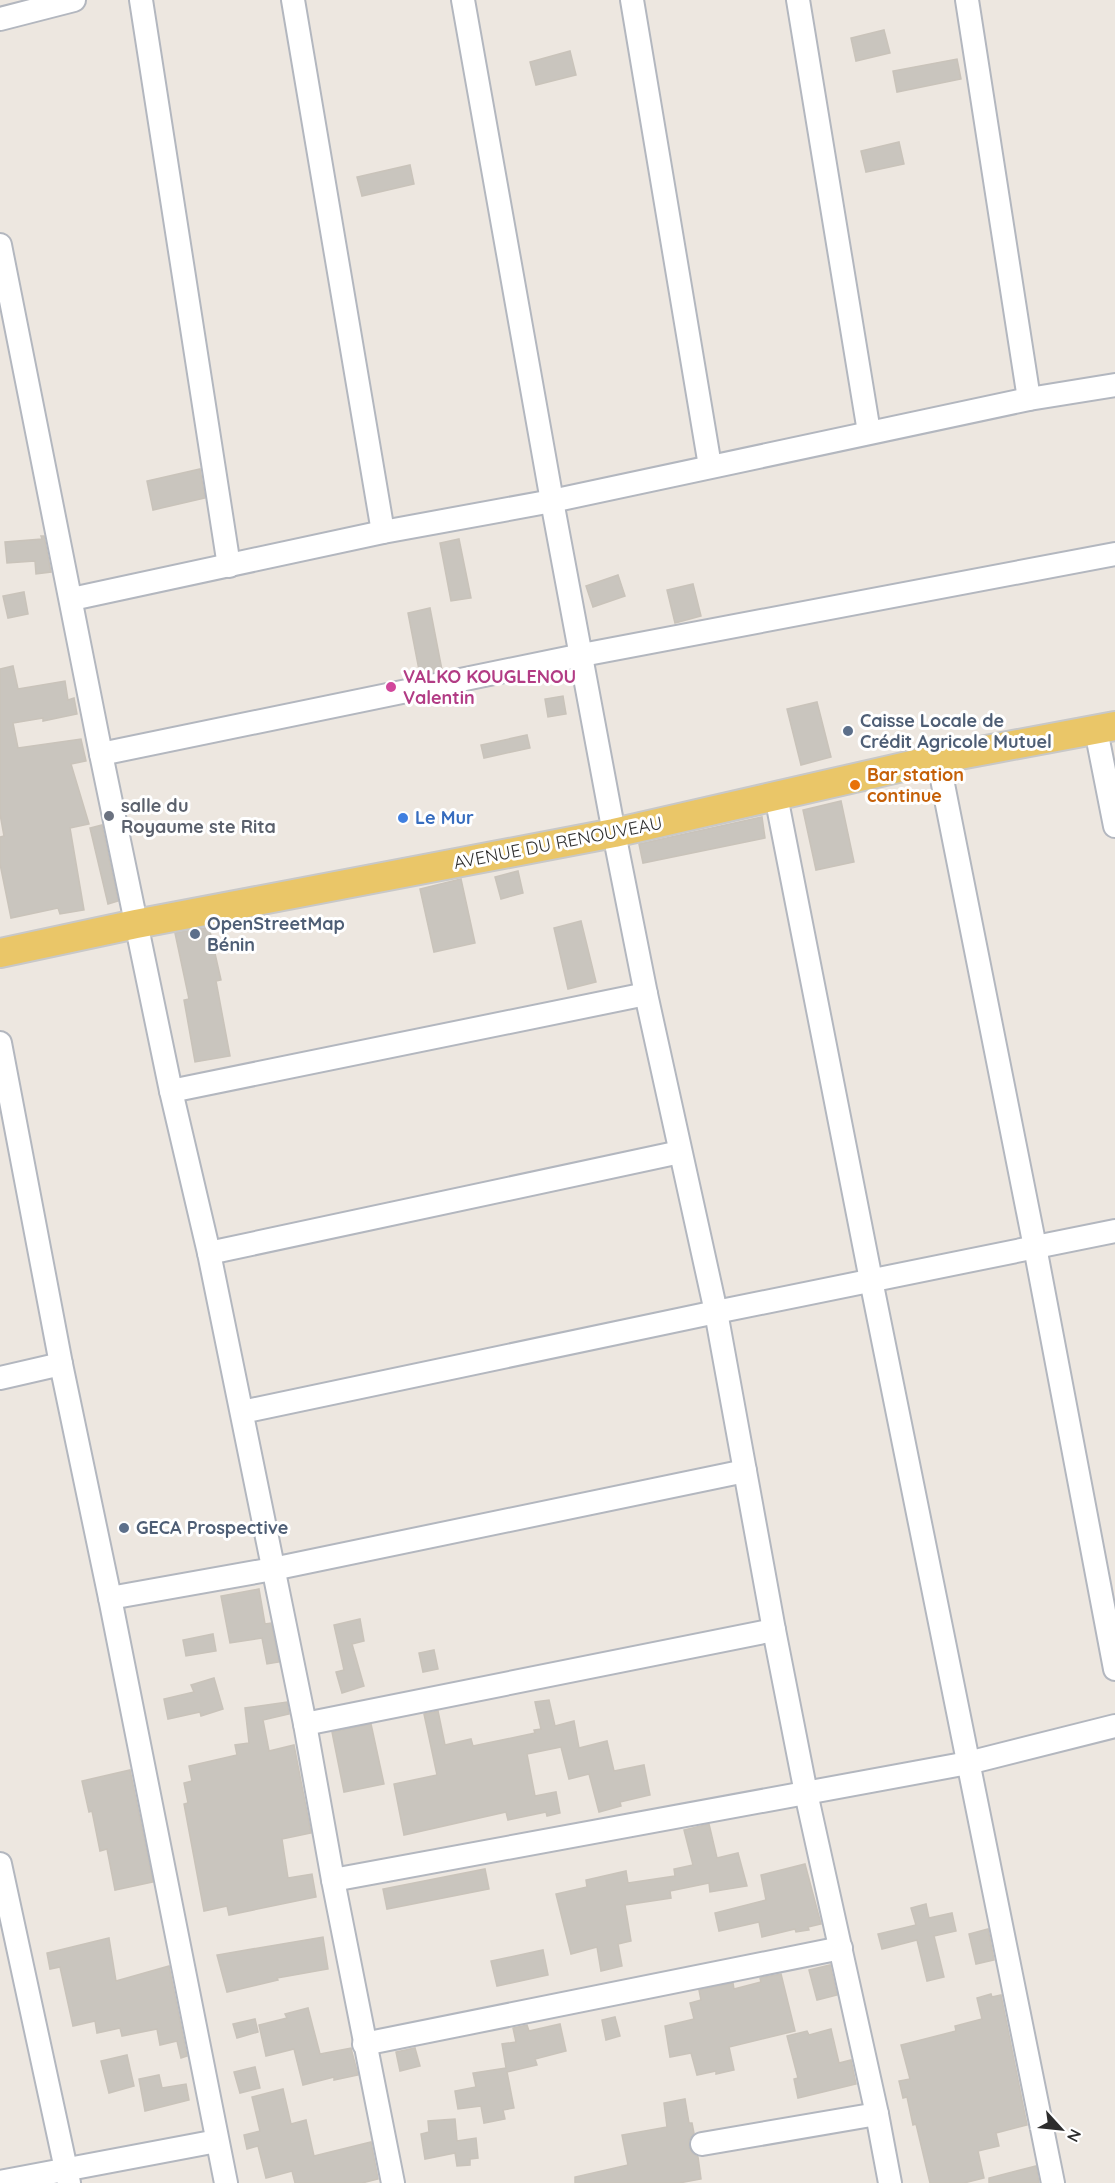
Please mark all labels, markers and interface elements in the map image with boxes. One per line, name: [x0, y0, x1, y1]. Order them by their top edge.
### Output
place label: VALKO KOUGLENOU Valentin: [403, 665, 576, 709]
marker: VALKO KOUGLENOU Valentin: [384, 680, 398, 694]
place label: Caisse Locale de Crédit Agricole Mutuel: [860, 709, 1052, 753]
marker: Caisse Locale de Crédit Agricole Mutuel: [841, 724, 855, 738]
place label: Bar station continue: [867, 763, 964, 807]
marker: Bar station continue: [848, 778, 862, 792]
place label: salle du Royaume ste Rita: [121, 794, 276, 838]
place label: Le Mur: [415, 806, 474, 829]
marker: salle du Royaume ste Rita: [102, 809, 116, 823]
marker: Le Mur: [396, 811, 410, 825]
street label: AVENUE DU RENOUVEAU: [451, 811, 664, 874]
place label: OpenStreetMap Bénin: [207, 912, 345, 956]
marker: OpenStreetMap Bénin: [188, 927, 202, 941]
place label: GECA Prospective: [136, 1516, 288, 1539]
marker: GECA Prospective: [117, 1521, 131, 1535]
north arrow: [1031, 2099, 1091, 2159]
text: N: [1063, 2126, 1086, 2146]

